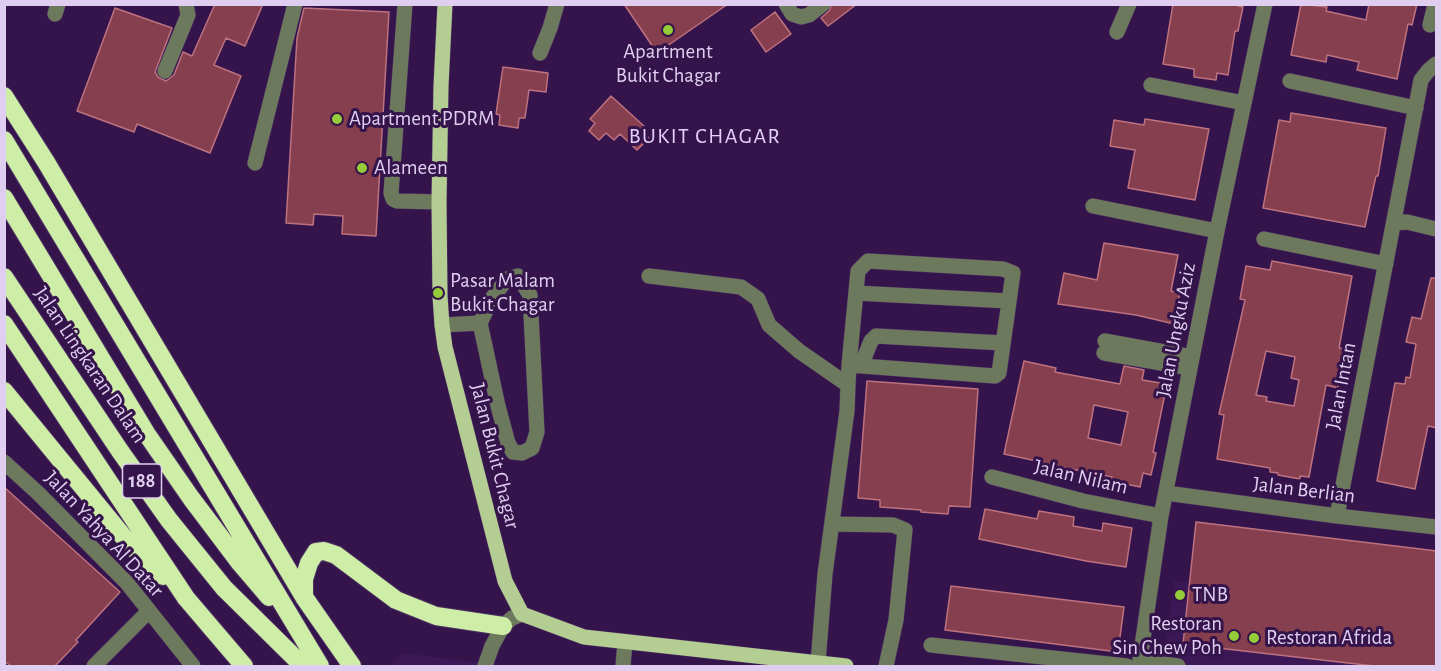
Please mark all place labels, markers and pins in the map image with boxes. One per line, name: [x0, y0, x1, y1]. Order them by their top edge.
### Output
marker: Apartment Bukit Chagar: [661, 23, 675, 37]
place label: Apartment Bukit Chagar: [616, 39, 720, 89]
place label: Apartment PDRM: [349, 106, 495, 132]
marker: Apartment PDRM: [330, 112, 344, 126]
place label: Alameen: [374, 155, 448, 181]
marker: Alameen: [355, 161, 369, 175]
place label: Pasar Malam Bukit Chagar: [450, 268, 555, 318]
marker: Pasar Malam Bukit Chagar: [431, 286, 445, 300]
place label: TNB: [1192, 582, 1228, 608]
marker: TNB: [1173, 588, 1187, 602]
place label: Restoran Sin Chew Poh: [1112, 611, 1222, 661]
place label: Restoran Afrida: [1266, 625, 1392, 651]
marker: Restoran Sin Chew Poh: [1227, 629, 1241, 643]
marker: Restoran Afrida: [1247, 631, 1261, 645]

